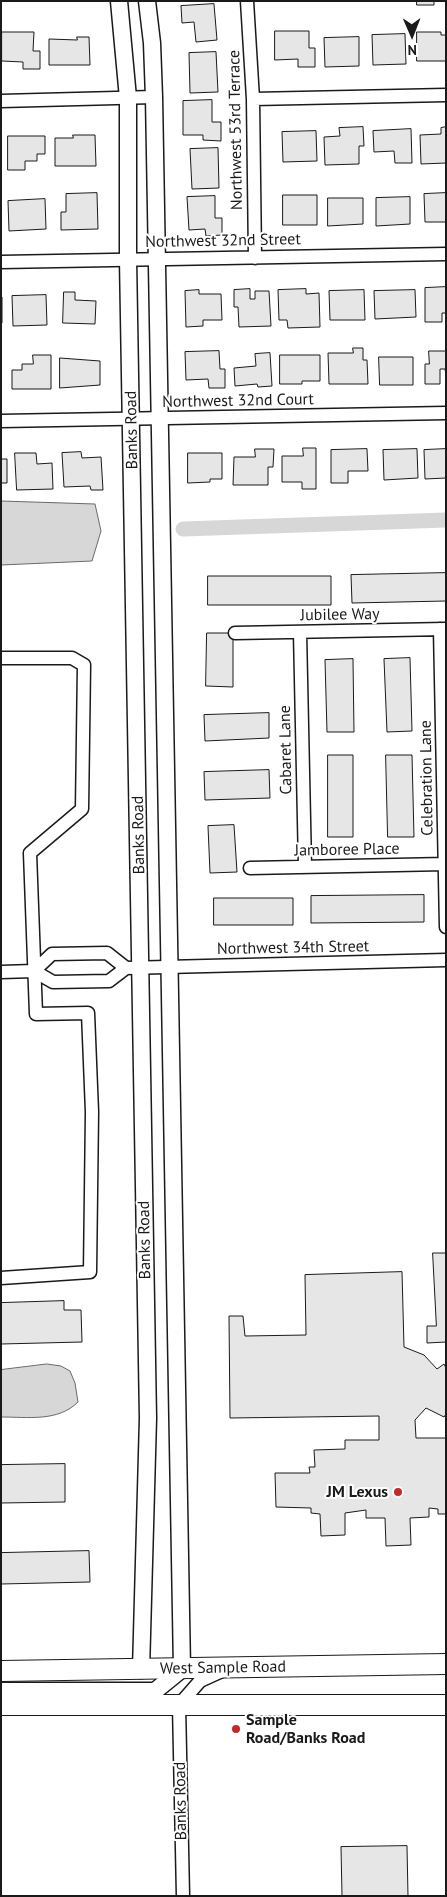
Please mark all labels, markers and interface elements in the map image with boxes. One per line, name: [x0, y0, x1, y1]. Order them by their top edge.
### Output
north arrow: [387, 10, 437, 60]
text: N: [408, 41, 417, 59]
street label: Northwest 53rd Terrace: [225, 50, 247, 210]
street label: Northwest 32nd Street: [145, 230, 301, 252]
street label: Northwest 32nd Court: [162, 390, 314, 412]
street label: Banks Road: [122, 391, 142, 469]
street label: Jubilee Way: [300, 605, 380, 625]
street label: Cabaret Lane: [276, 705, 296, 795]
street label: Celebration Lane: [416, 720, 438, 836]
street label: Banks Road: [129, 796, 149, 874]
street label: Jamboree Place: [294, 839, 400, 861]
street label: Northwest 34th Street: [217, 937, 369, 959]
street label: Banks Road: [135, 1201, 155, 1279]
place label: JM Lexus: [327, 1482, 388, 1502]
marker: JM Lexus: [392, 1486, 404, 1498]
street label: West Sample Road: [160, 1657, 286, 1679]
place label: Sample Road/Banks Road: [246, 1710, 365, 1748]
marker: Sample Road/Banks Road: [230, 1723, 242, 1735]
street label: Banks Road: [171, 1762, 191, 1840]

